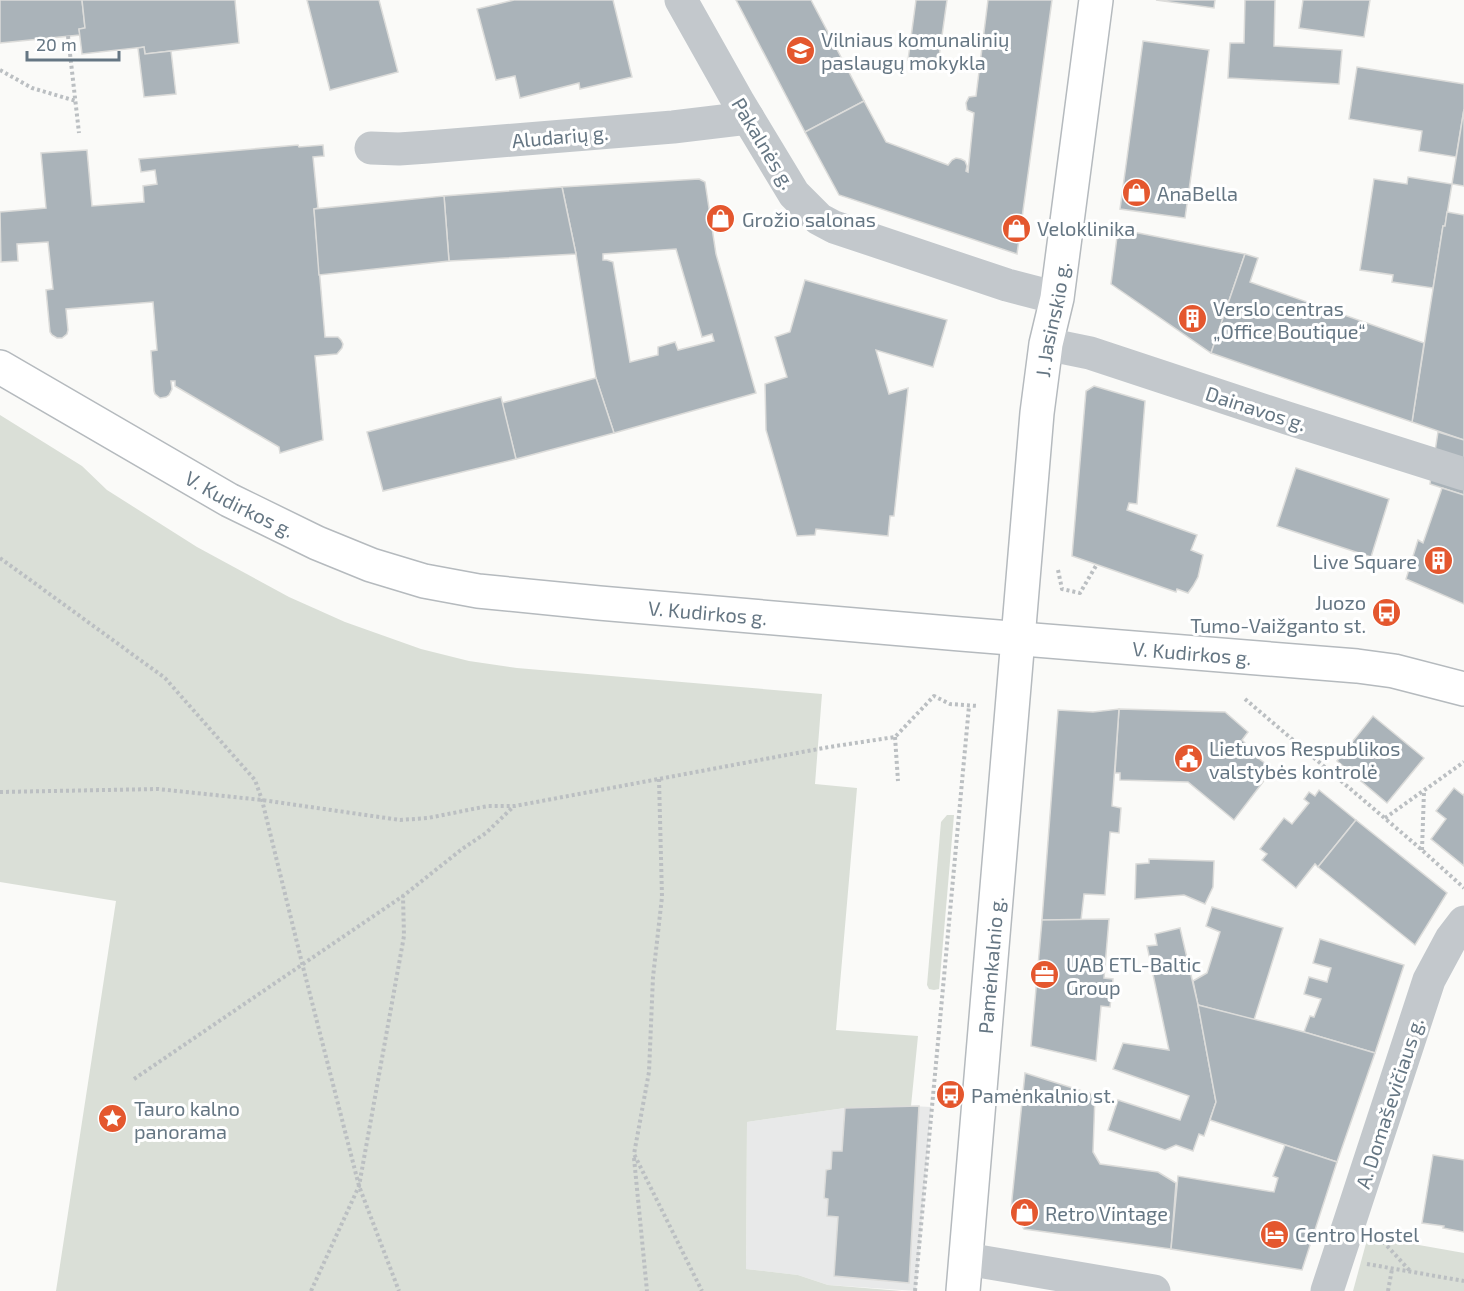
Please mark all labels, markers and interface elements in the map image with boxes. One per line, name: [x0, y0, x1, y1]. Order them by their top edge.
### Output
scale bar: [27, 24, 118, 62]
place label: Vilniaus komunalinių paslaugų mokykla: [821, 27, 1009, 74]
text: 20 m: [36, 33, 77, 55]
school or university icon: Vilniaus komunalinių paslaugų mokykla: [784, 34, 816, 66]
street label: Pakalnės g.: [727, 93, 801, 193]
street label: Aludarių g.: [511, 120, 609, 152]
shop icon: AnaBella: [1120, 177, 1152, 209]
place label: AnaBella: [1157, 181, 1238, 205]
shop icon: Grožio salonas: [705, 203, 737, 235]
place label: Grožio salonas: [742, 207, 876, 231]
shop icon: Veloklinika: [1000, 212, 1032, 244]
place label: Veloklinika: [1037, 216, 1135, 240]
street label: J. Jasinskio g.: [1030, 260, 1074, 378]
place label: Verslo centras „Office Boutique“: [1213, 296, 1366, 343]
building icon: Verslo centras „Office Boutique“: [1176, 303, 1208, 335]
street label: Dainavos g.: [1203, 381, 1309, 435]
street label: V. Kudirkos g.: [181, 465, 298, 542]
building icon: Live Square: [1422, 545, 1454, 577]
place label: Live Square: [1313, 549, 1417, 573]
place label: Juozo Tumo-Vaižganto st.: [1190, 590, 1366, 637]
street label: V. Kudirkos g.: [647, 595, 768, 629]
bus stop icon: Juozo Tumo-Vaižganto st.: [1371, 597, 1403, 629]
street label: V. Kudirkos g.: [1131, 636, 1253, 669]
place label: Lietuvos Respublikos valstybės kontrolė: [1209, 736, 1400, 783]
public building icon: Lietuvos Respublikos valstybės kontrolė: [1172, 743, 1204, 775]
street label: Pamėnkalnio g.: [973, 895, 1008, 1035]
place label: UAB ETL-Baltic Group: [1066, 952, 1201, 999]
office icon: UAB ETL-Baltic Group: [1029, 959, 1061, 991]
street label: A. Domaševičiaus g.: [1350, 1014, 1428, 1192]
bus stop icon: Pamėnkalnio st.: [934, 1079, 966, 1111]
place label: Pamėnkalnio st.: [971, 1083, 1115, 1107]
place label: Tauro kalno panorama: [134, 1096, 240, 1143]
place icon: Tauro kalno panorama: [97, 1103, 129, 1135]
shop icon: Retro Vintage: [1008, 1197, 1040, 1229]
place label: Retro Vintage: [1045, 1201, 1168, 1225]
hotel icon: Centro Hostel: [1258, 1218, 1290, 1250]
place label: Centro Hostel: [1295, 1222, 1419, 1246]

